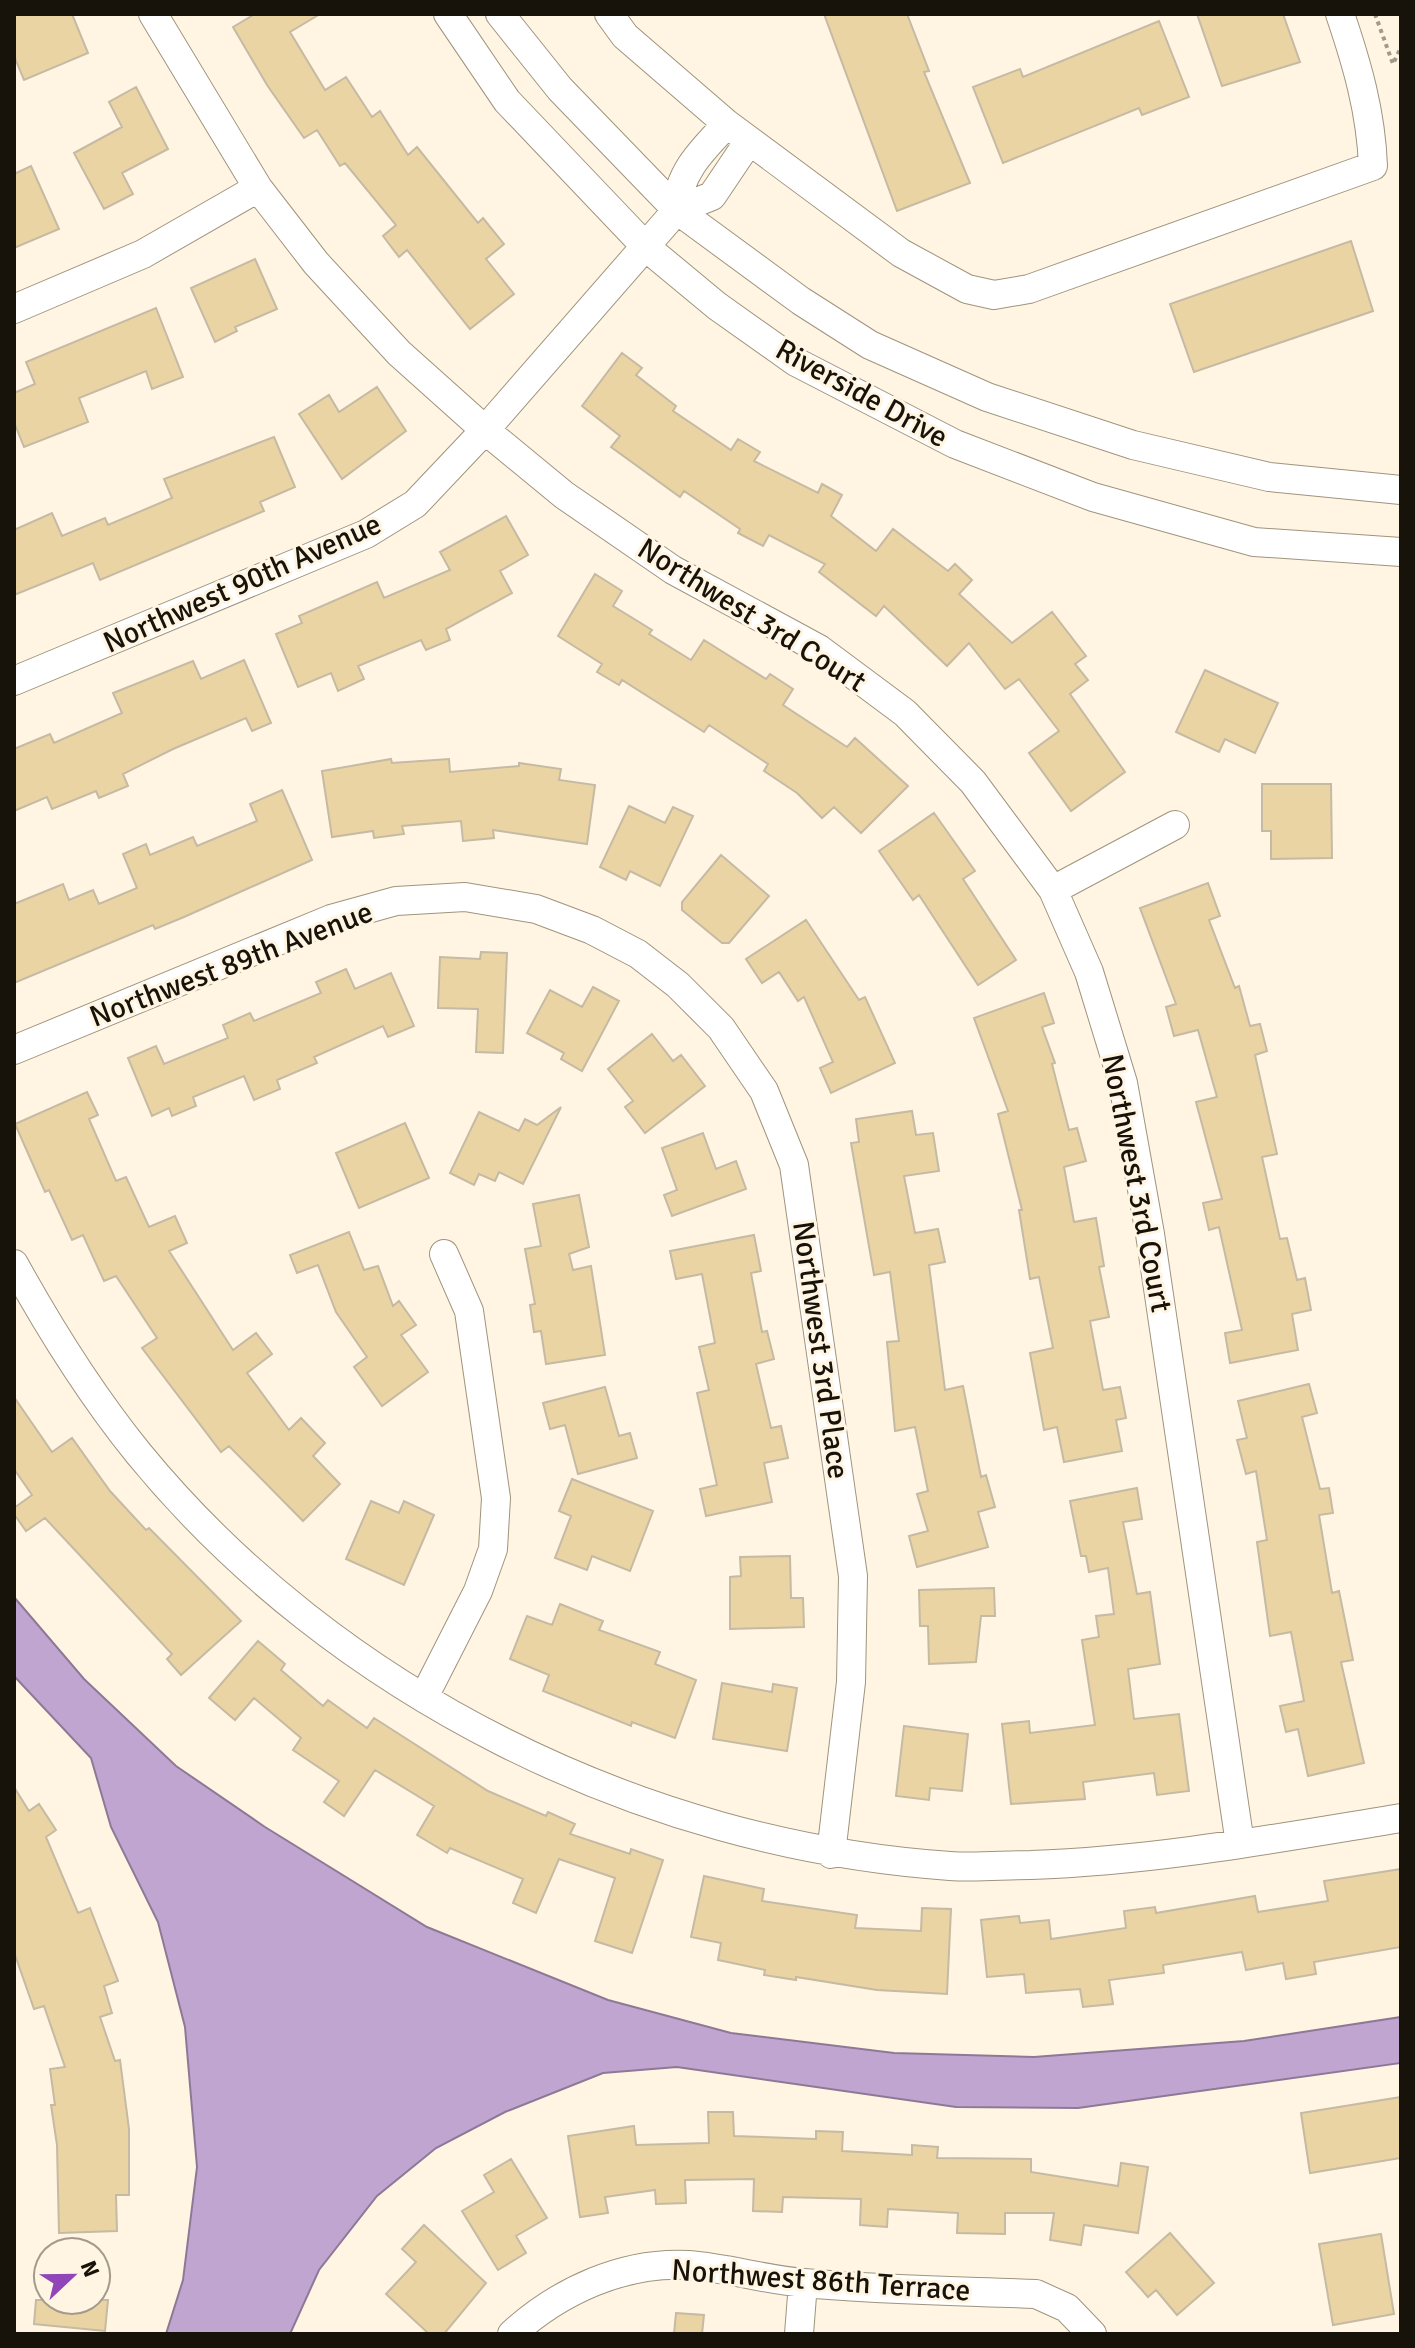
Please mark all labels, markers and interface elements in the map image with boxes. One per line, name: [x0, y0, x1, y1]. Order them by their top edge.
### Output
street label: Riverside Drive: [769, 331, 954, 456]
street label: Northwest 90th Avenue: [98, 506, 387, 661]
street label: Northwest 3rd Court: [631, 530, 873, 701]
street label: Northwest 89th Avenue: [84, 893, 378, 1036]
street label: Northwest 3rd Court: [1093, 1051, 1180, 1315]
street label: Northwest 3rd Place: [784, 1219, 857, 1481]
north arrow: [32, 2236, 112, 2316]
street label: Northwest 86th Terrace: [670, 2252, 972, 2309]
text: N: [75, 2257, 105, 2281]

